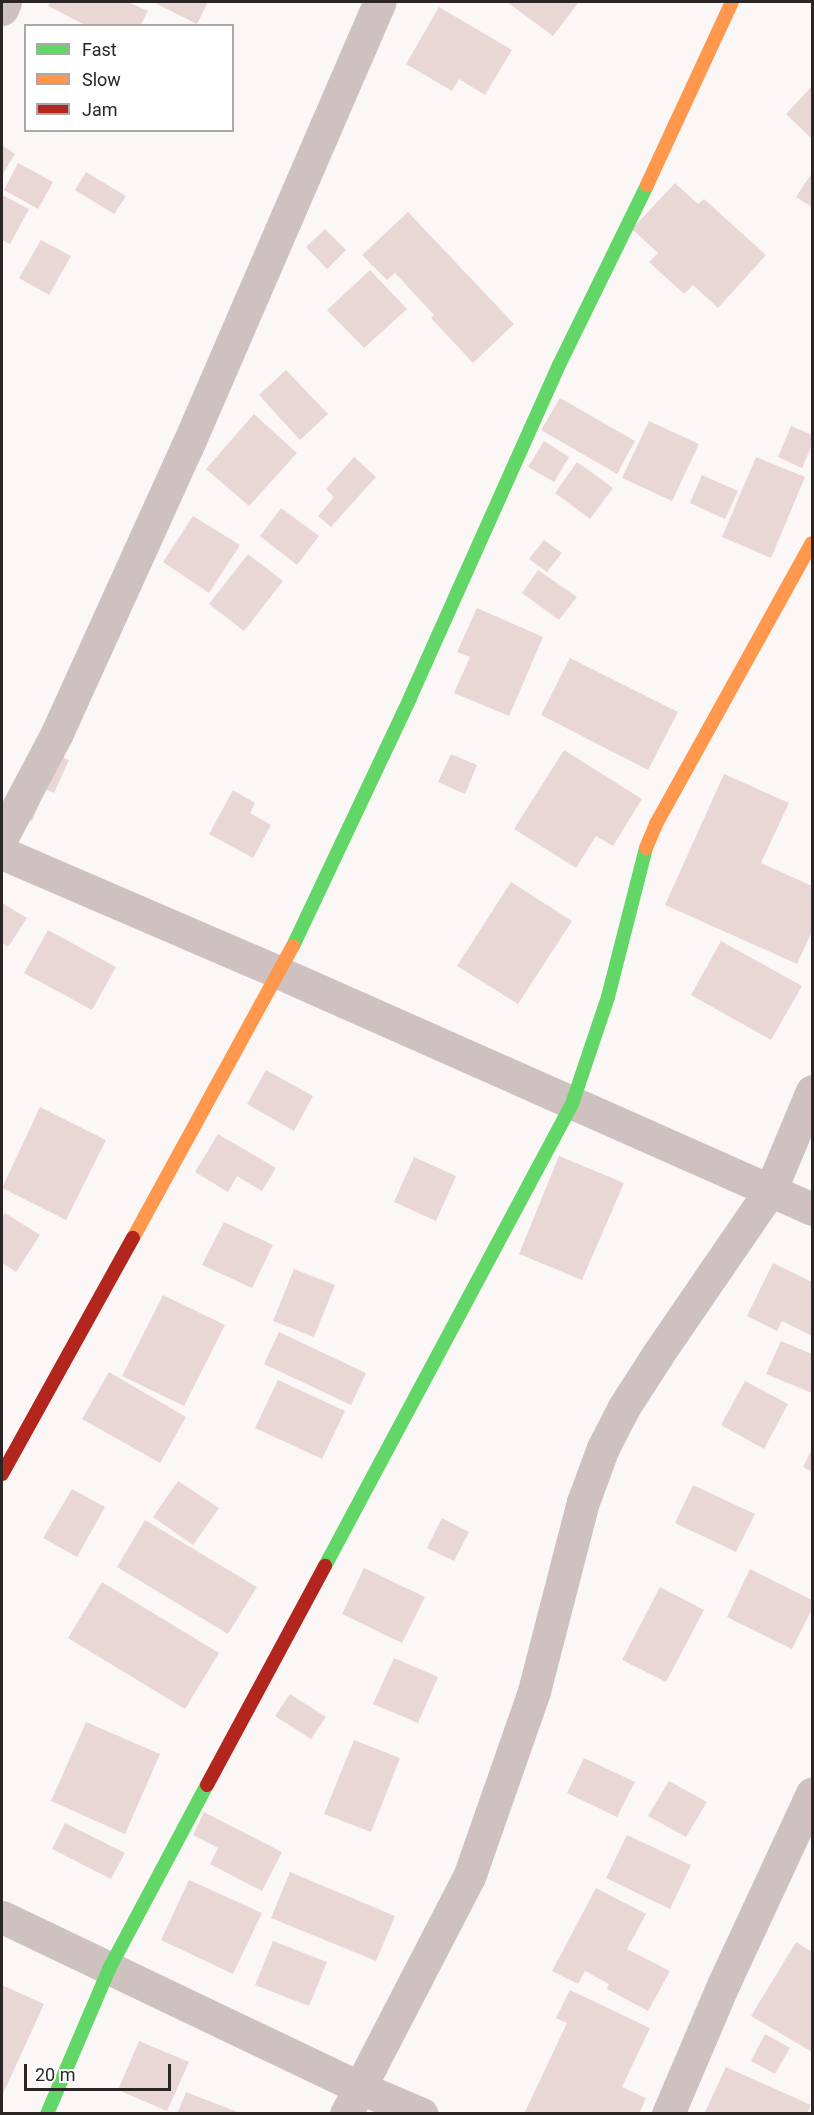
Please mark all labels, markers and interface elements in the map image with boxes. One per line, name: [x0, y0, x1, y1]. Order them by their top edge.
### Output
legend: [24, 24, 234, 132]
text: Fast: [82, 39, 117, 60]
text: Slow: [82, 69, 121, 90]
text: Jam: [82, 99, 118, 120]
scale bar: [27, 2052, 174, 2090]
text: 20 m: [35, 2064, 75, 2085]

